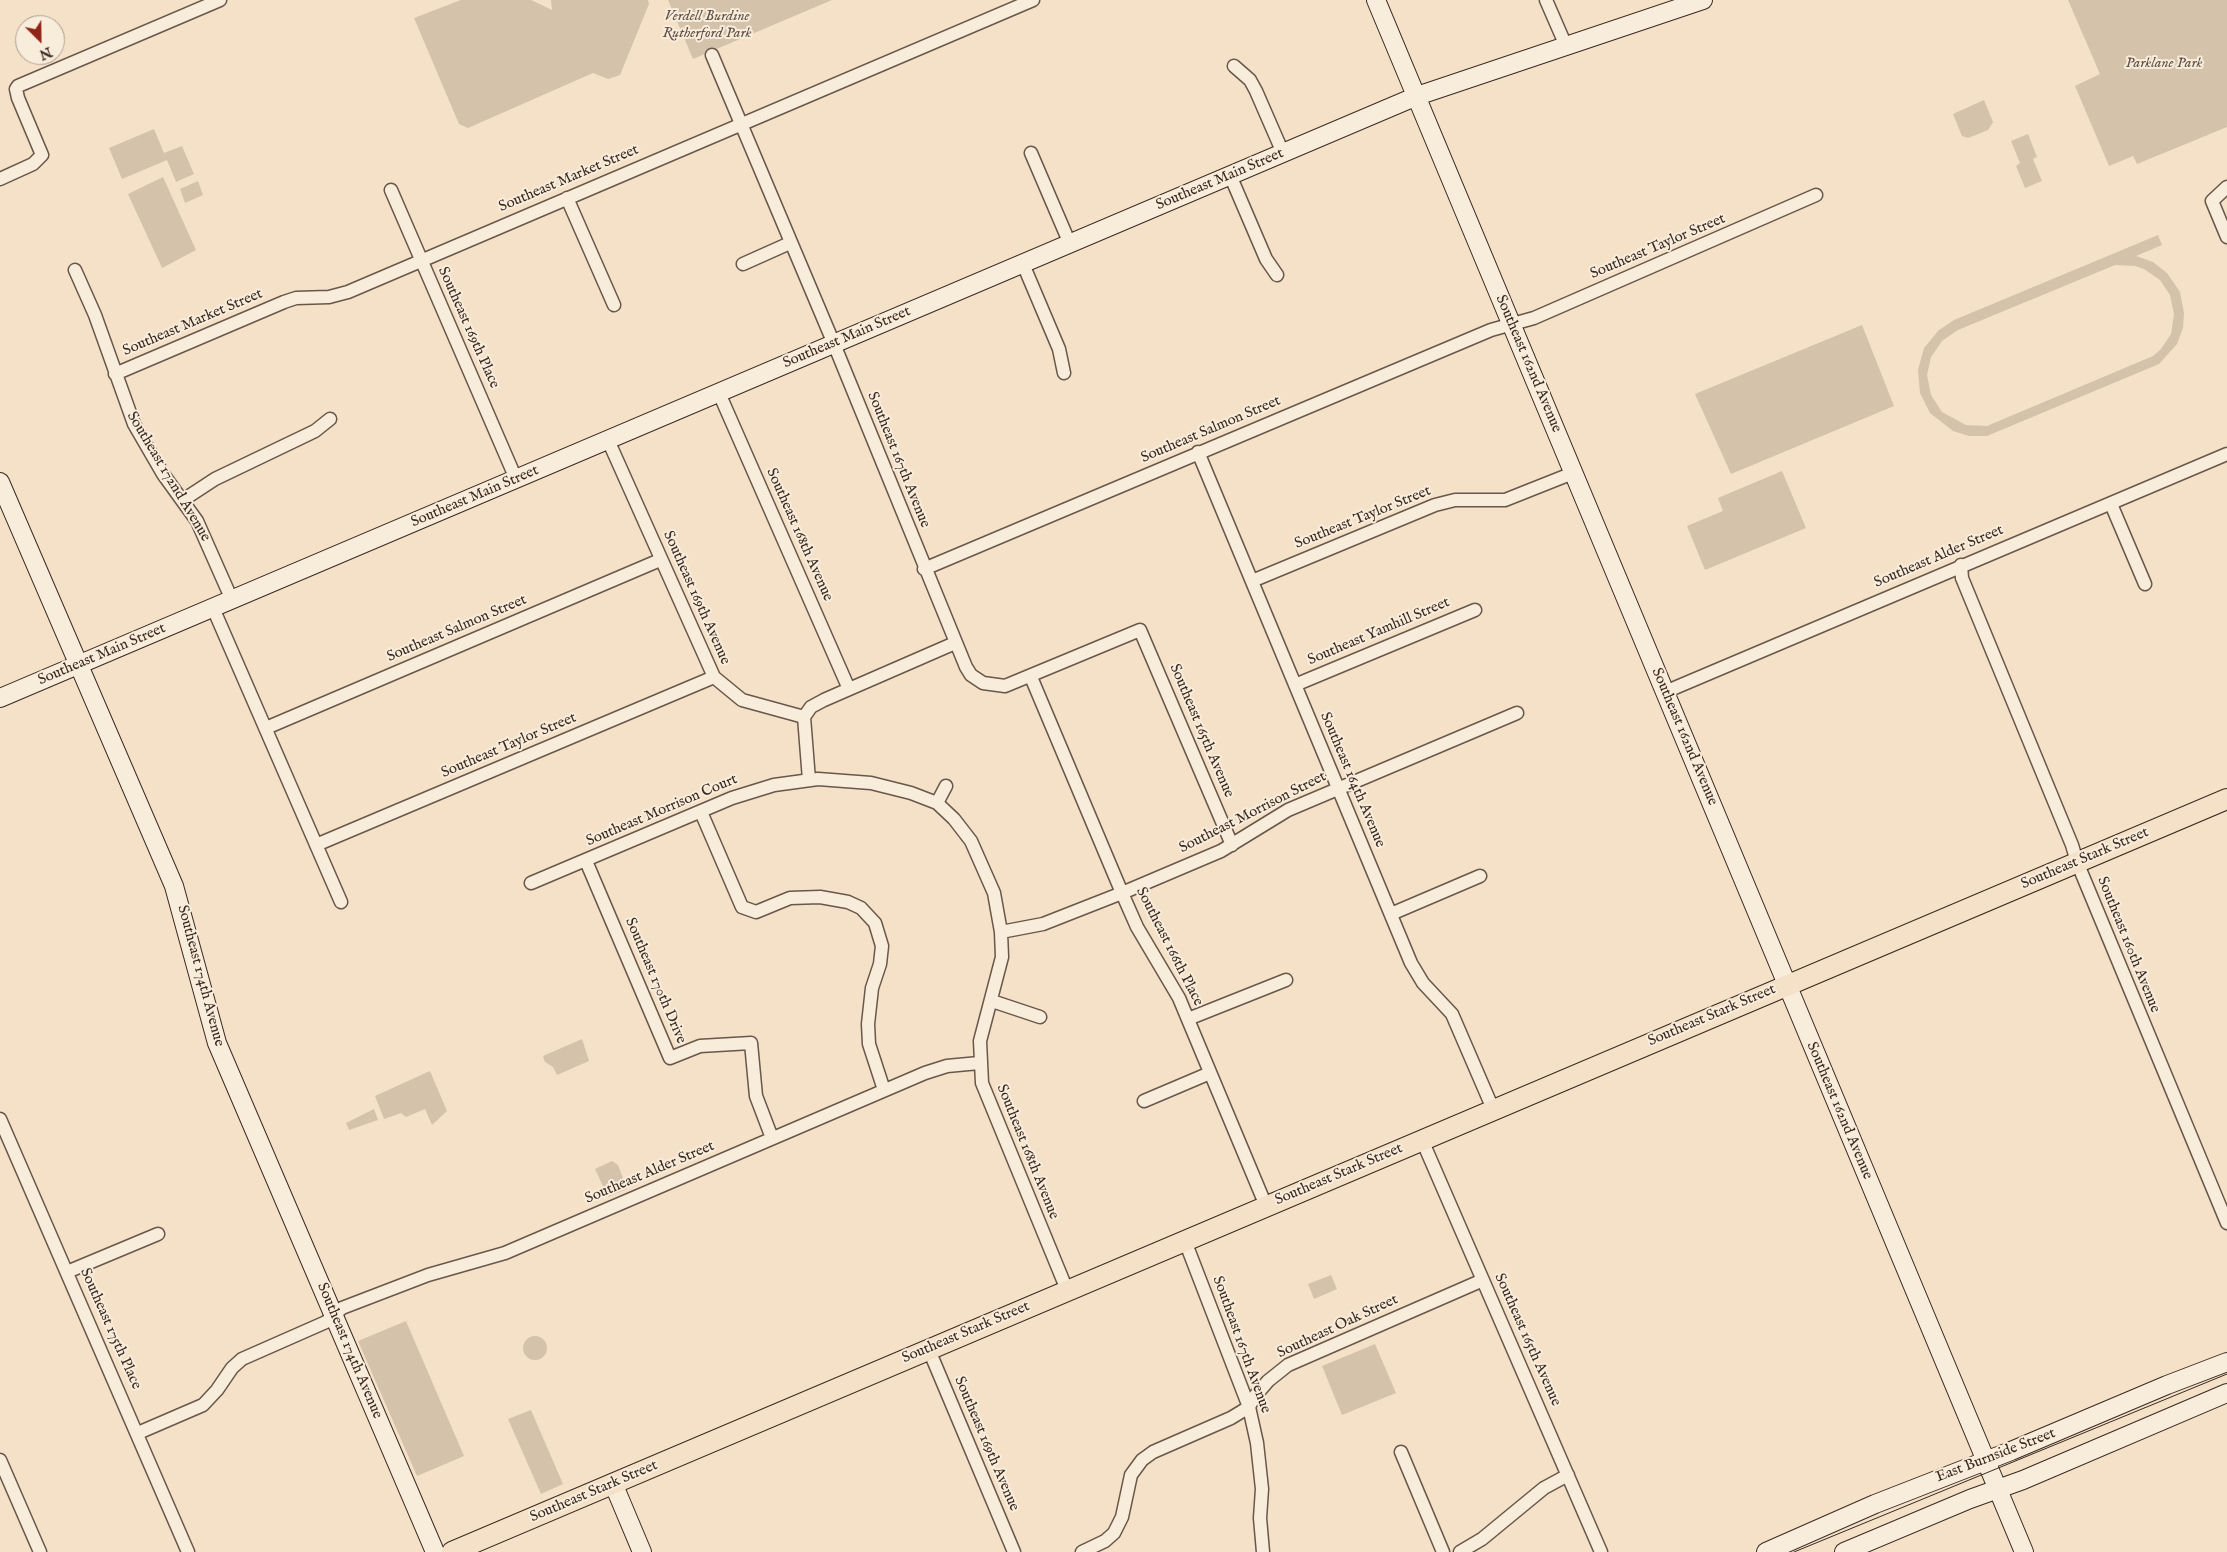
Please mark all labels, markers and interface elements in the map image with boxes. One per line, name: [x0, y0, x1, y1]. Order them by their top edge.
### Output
park label: Verdell Burdine Rutherford Park: [662, 8, 752, 43]
north arrow: [15, 15, 65, 65]
text: N: [36, 42, 55, 64]
park label: Parklane Park: [2125, 55, 2203, 73]
street label: Southeast Market Street: [496, 141, 642, 217]
street label: Southeast Main Street: [1154, 145, 1286, 215]
street label: Southeast Taylor Street: [1588, 210, 1728, 284]
street label: Southeast 169th Place: [433, 264, 503, 392]
street label: Southeast Market Street: [120, 285, 266, 361]
street label: Southeast 162nd Avenue: [1491, 293, 1565, 435]
street label: Southeast Main Street: [781, 303, 913, 373]
street label: Southeast 167th Avenue: [863, 389, 933, 531]
street label: Southeast Salmon Street: [1138, 392, 1284, 468]
street label: Southeast 172nd Avenue: [122, 409, 214, 545]
street label: Southeast Main Street: [409, 462, 541, 532]
street label: Southeast 168th Avenue: [762, 466, 836, 604]
street label: Southeast Taylor Street: [1292, 482, 1434, 554]
street label: Southeast Alder Street: [1872, 522, 2006, 592]
street label: Southeast 169th Avenue: [658, 528, 734, 668]
street label: Southeast Salmon Street: [384, 591, 530, 667]
street label: Southeast Yamhill Street: [1305, 594, 1453, 670]
street label: Southeast Main Street: [36, 620, 168, 690]
street label: Southeast 165th Avenue: [1165, 662, 1237, 800]
street label: Southeast 162nd Avenue: [1647, 666, 1721, 808]
street label: Southeast Taylor Street: [439, 709, 579, 783]
street label: Southeast 164th Avenue: [1315, 710, 1389, 850]
street label: Southeast Morrison Street: [1177, 768, 1329, 858]
street label: Southeast Morrison Court: [584, 771, 740, 851]
street label: Southeast Stark Street: [2018, 824, 2152, 894]
street label: Southeast 160th Avenue: [2092, 874, 2164, 1016]
street label: Southeast 166th Place: [1131, 885, 1207, 1009]
street label: Southeast 174th Avenue: [172, 903, 228, 1049]
street label: Southeast 170th Drive: [620, 915, 690, 1047]
street label: Southeast Stark Street: [1645, 981, 1779, 1051]
street label: Southeast 162nd Avenue: [1802, 1040, 1876, 1182]
street label: Southeast 168th Avenue: [992, 1082, 1062, 1222]
street label: Southeast Alder Street: [583, 1138, 717, 1208]
street label: Southeast Stark Street: [1272, 1140, 1406, 1210]
street label: Southeast 175th Place: [75, 1266, 145, 1392]
street label: Southeast 165th Avenue: [1490, 1271, 1564, 1409]
street label: Southeast 167th Avenue: [1208, 1274, 1274, 1416]
street label: Southeast 174th Avenue: [312, 1280, 386, 1422]
street label: Southeast Oak Street: [1275, 1291, 1401, 1363]
street label: Southeast Stark Street: [899, 1298, 1033, 1368]
street label: Southeast 169th Avenue: [950, 1374, 1022, 1514]
street label: East Burnside Street: [1934, 1425, 2058, 1487]
street label: Southeast Stark Street: [527, 1457, 661, 1527]

